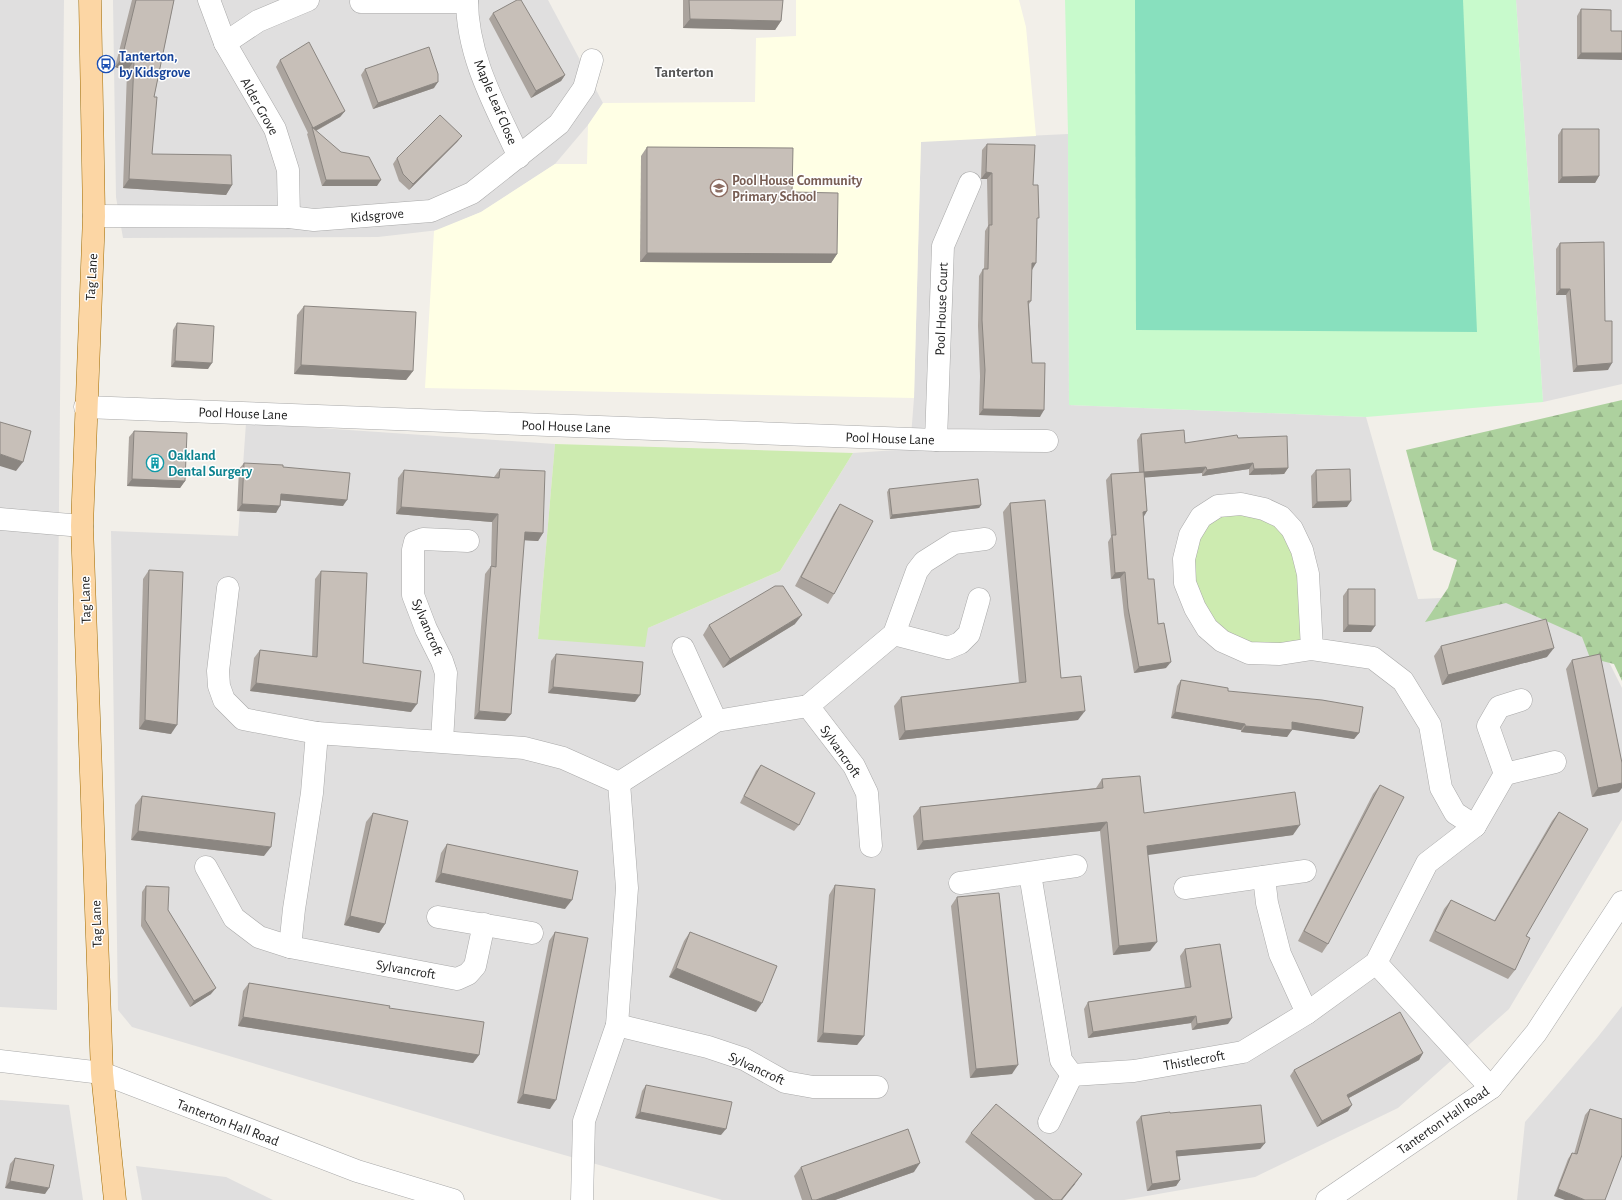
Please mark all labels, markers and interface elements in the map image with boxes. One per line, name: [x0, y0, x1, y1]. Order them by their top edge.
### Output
place label: Tanterton, by Kidsgrove: [119, 50, 191, 80]
bus stop icon: Tanterton, by Kidsgrove: [96, 54, 116, 74]
street label: Maple Leaf Close: [471, 58, 519, 147]
district label: Tanterton: [654, 65, 714, 80]
street label: Alder Grove: [238, 75, 281, 138]
place label: Pool House Community Primary School: [732, 174, 863, 204]
school or university icon: Pool House Community Primary School: [709, 178, 729, 198]
street label: Kidsgrove: [350, 207, 404, 225]
street label: Tag Lane: [84, 253, 100, 301]
street label: Pool House Court: [933, 262, 951, 356]
street label: Pool House Lane: [198, 405, 288, 423]
street label: Pool House Lane: [521, 418, 611, 436]
street label: Pool House Lane: [845, 430, 935, 448]
place label: Oakland Dental Surgery: [168, 449, 253, 479]
building icon: Oakland Dental Surgery: [145, 453, 165, 473]
street label: Tag Lane: [78, 576, 94, 624]
street label: Sylvancroft: [409, 597, 445, 658]
street label: Sylvancroft: [817, 723, 863, 781]
street label: Tag Lane: [89, 900, 105, 948]
street label: Sylvancroft: [375, 958, 437, 982]
street label: Thistlecroft: [1162, 1049, 1227, 1073]
street label: Sylvancroft: [726, 1050, 787, 1088]
street label: Tanterton Hall Road: [1395, 1084, 1492, 1158]
street label: Tanterton Hall Road: [175, 1097, 281, 1149]

